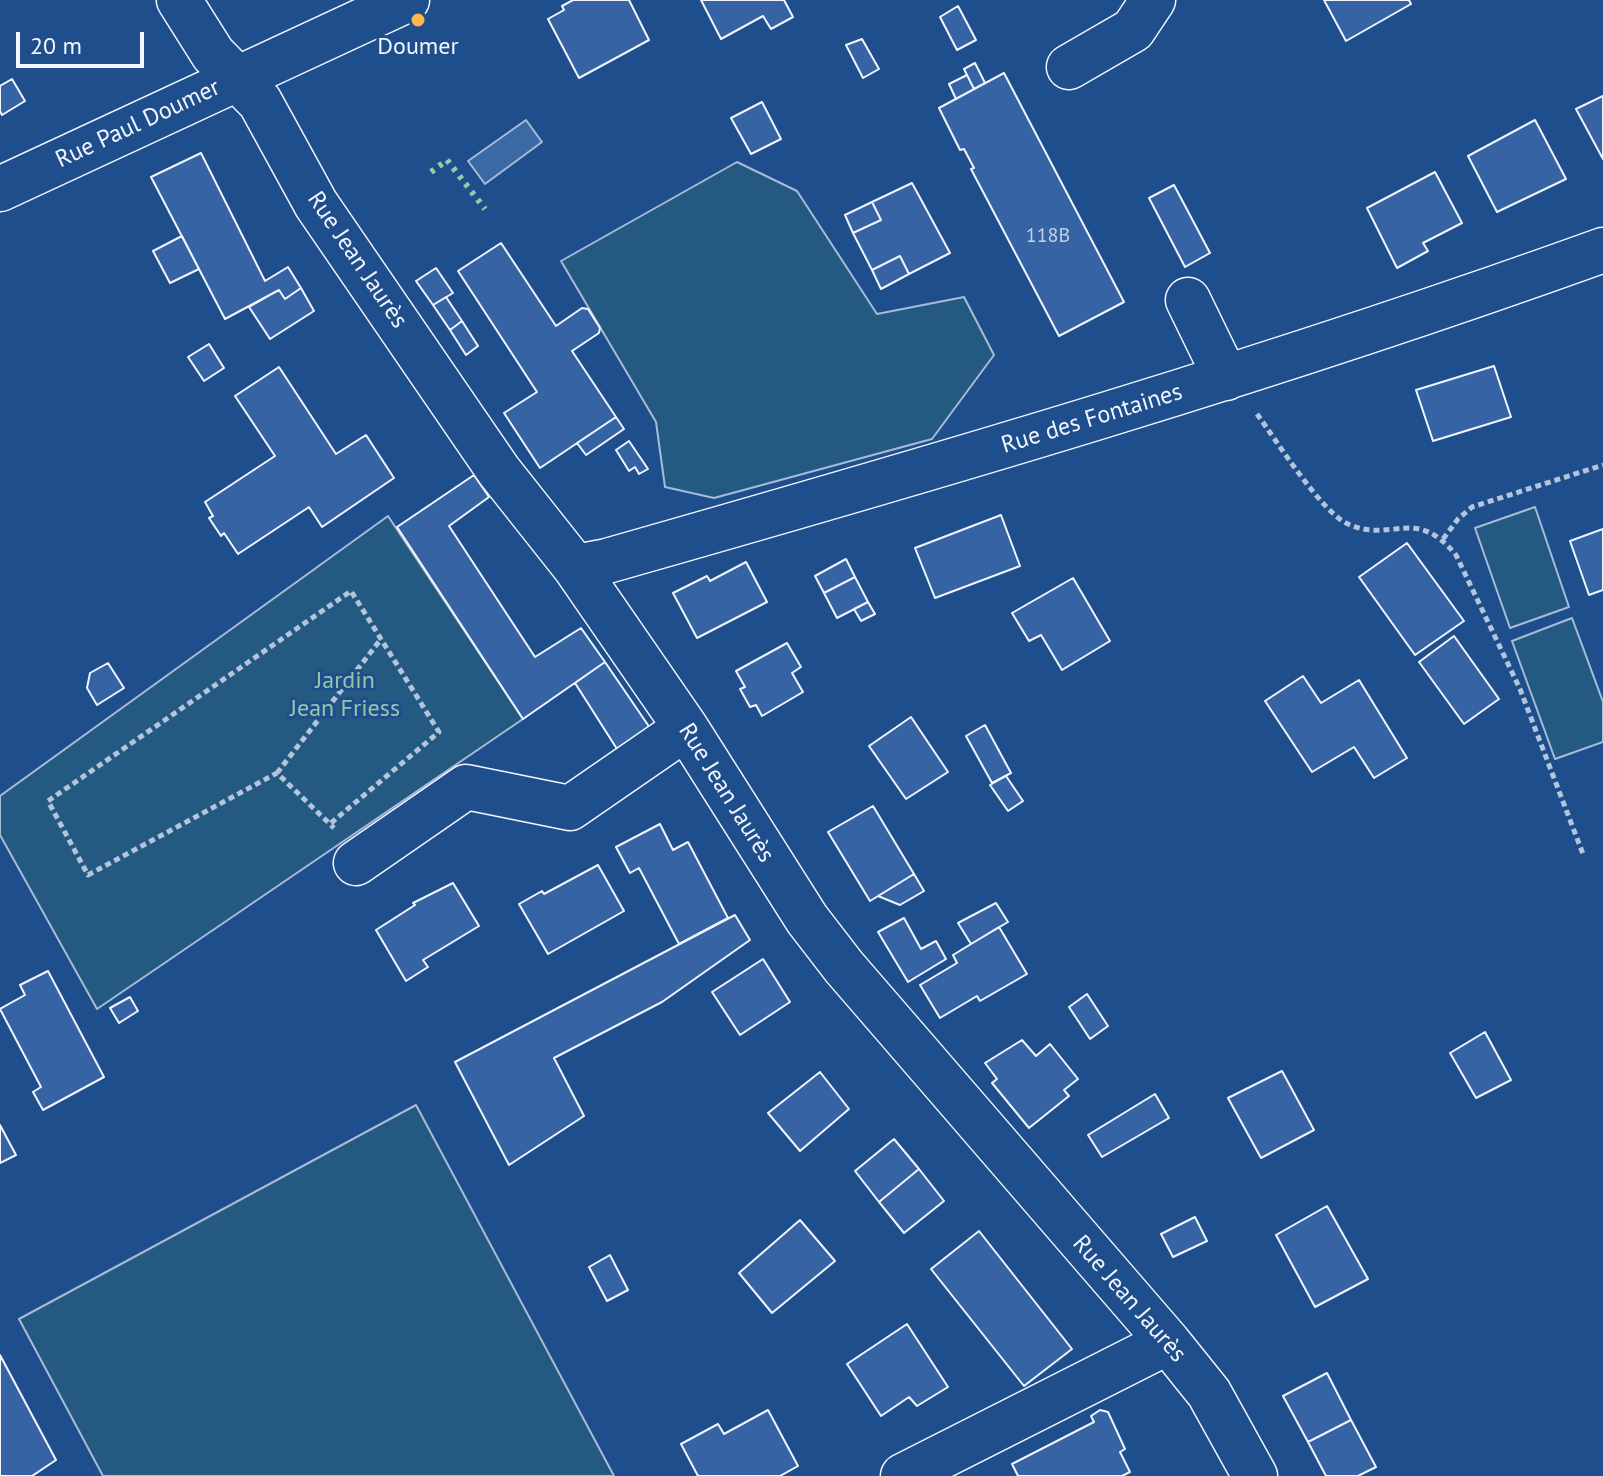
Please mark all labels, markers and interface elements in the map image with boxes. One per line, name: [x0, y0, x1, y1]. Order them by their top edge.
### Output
marker: Doumer: [409, 11, 427, 29]
scale bar: [20, 16, 148, 66]
text: 20 m: [30, 30, 82, 61]
place label: Doumer: [377, 33, 459, 61]
street label: Rue Paul Doumer: [51, 73, 225, 175]
street label: Rue Jean Jaurès: [301, 186, 413, 334]
house number: 118B: [1026, 224, 1070, 248]
street label: Rue des Fontaines: [998, 378, 1186, 460]
park label: Jardin Jean Friess: [290, 667, 400, 723]
street label: Rue Jean Jaurès: [672, 718, 780, 868]
street label: Rue Jean Jaurès: [1066, 1230, 1192, 1368]

